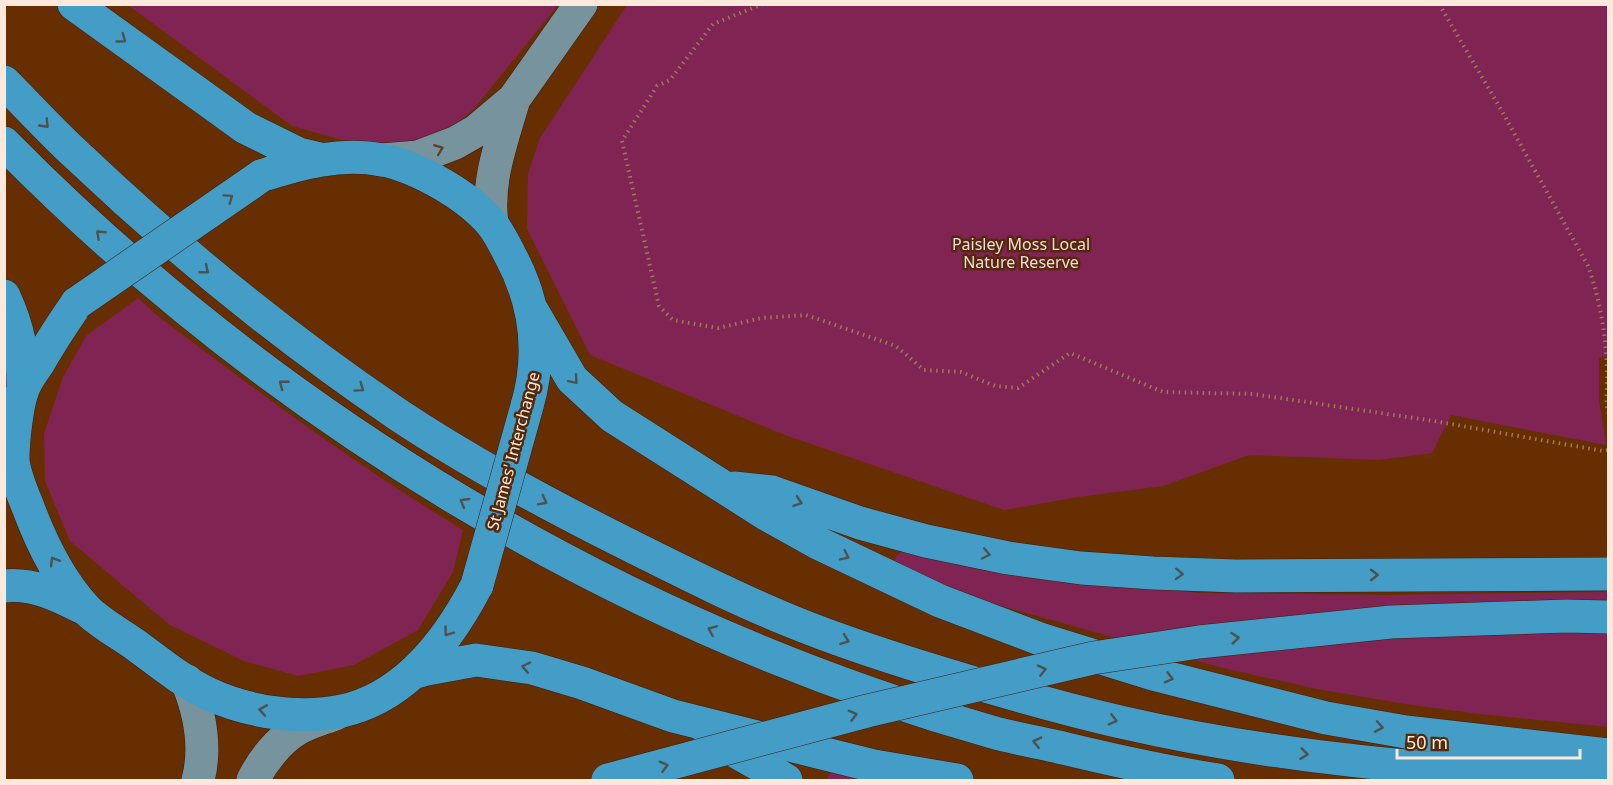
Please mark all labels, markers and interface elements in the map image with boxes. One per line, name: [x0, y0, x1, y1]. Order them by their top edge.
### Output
one-way arrow: [115, 32, 126, 43]
one-way arrow: [38, 116, 49, 127]
one-way arrow: [433, 144, 444, 156]
one-way arrow: [222, 194, 233, 205]
one-way arrow: [96, 231, 107, 242]
park label: Paisley Moss Local Nature Reserve: [952, 233, 1090, 273]
one-way arrow: [198, 262, 209, 273]
street label: St James' Interchange: [481, 369, 545, 533]
one-way arrow: [567, 373, 578, 383]
one-way arrow: [279, 381, 290, 392]
one-way arrow: [353, 381, 364, 392]
one-way arrow: [537, 494, 548, 505]
one-way arrow: [792, 494, 803, 507]
one-way arrow: [460, 498, 470, 509]
one-way arrow: [981, 547, 991, 560]
one-way arrow: [838, 549, 849, 561]
one-way arrow: [50, 557, 61, 567]
one-way arrow: [1175, 568, 1184, 580]
one-way arrow: [1370, 569, 1379, 581]
one-way arrow: [445, 625, 456, 636]
one-way arrow: [707, 625, 718, 637]
one-way arrow: [1230, 632, 1239, 645]
one-way arrow: [839, 633, 850, 646]
one-way arrow: [521, 661, 531, 674]
one-way arrow: [1037, 664, 1047, 677]
one-way arrow: [1163, 671, 1173, 683]
one-way arrow: [258, 704, 268, 717]
one-way arrow: [848, 709, 858, 722]
one-way arrow: [1107, 712, 1117, 725]
one-way arrow: [1373, 720, 1383, 733]
scale bar: [1397, 722, 1580, 760]
text: 50 m: [1406, 730, 1448, 754]
one-way arrow: [1032, 737, 1042, 750]
one-way arrow: [1300, 747, 1309, 760]
one-way arrow: [659, 760, 669, 773]

